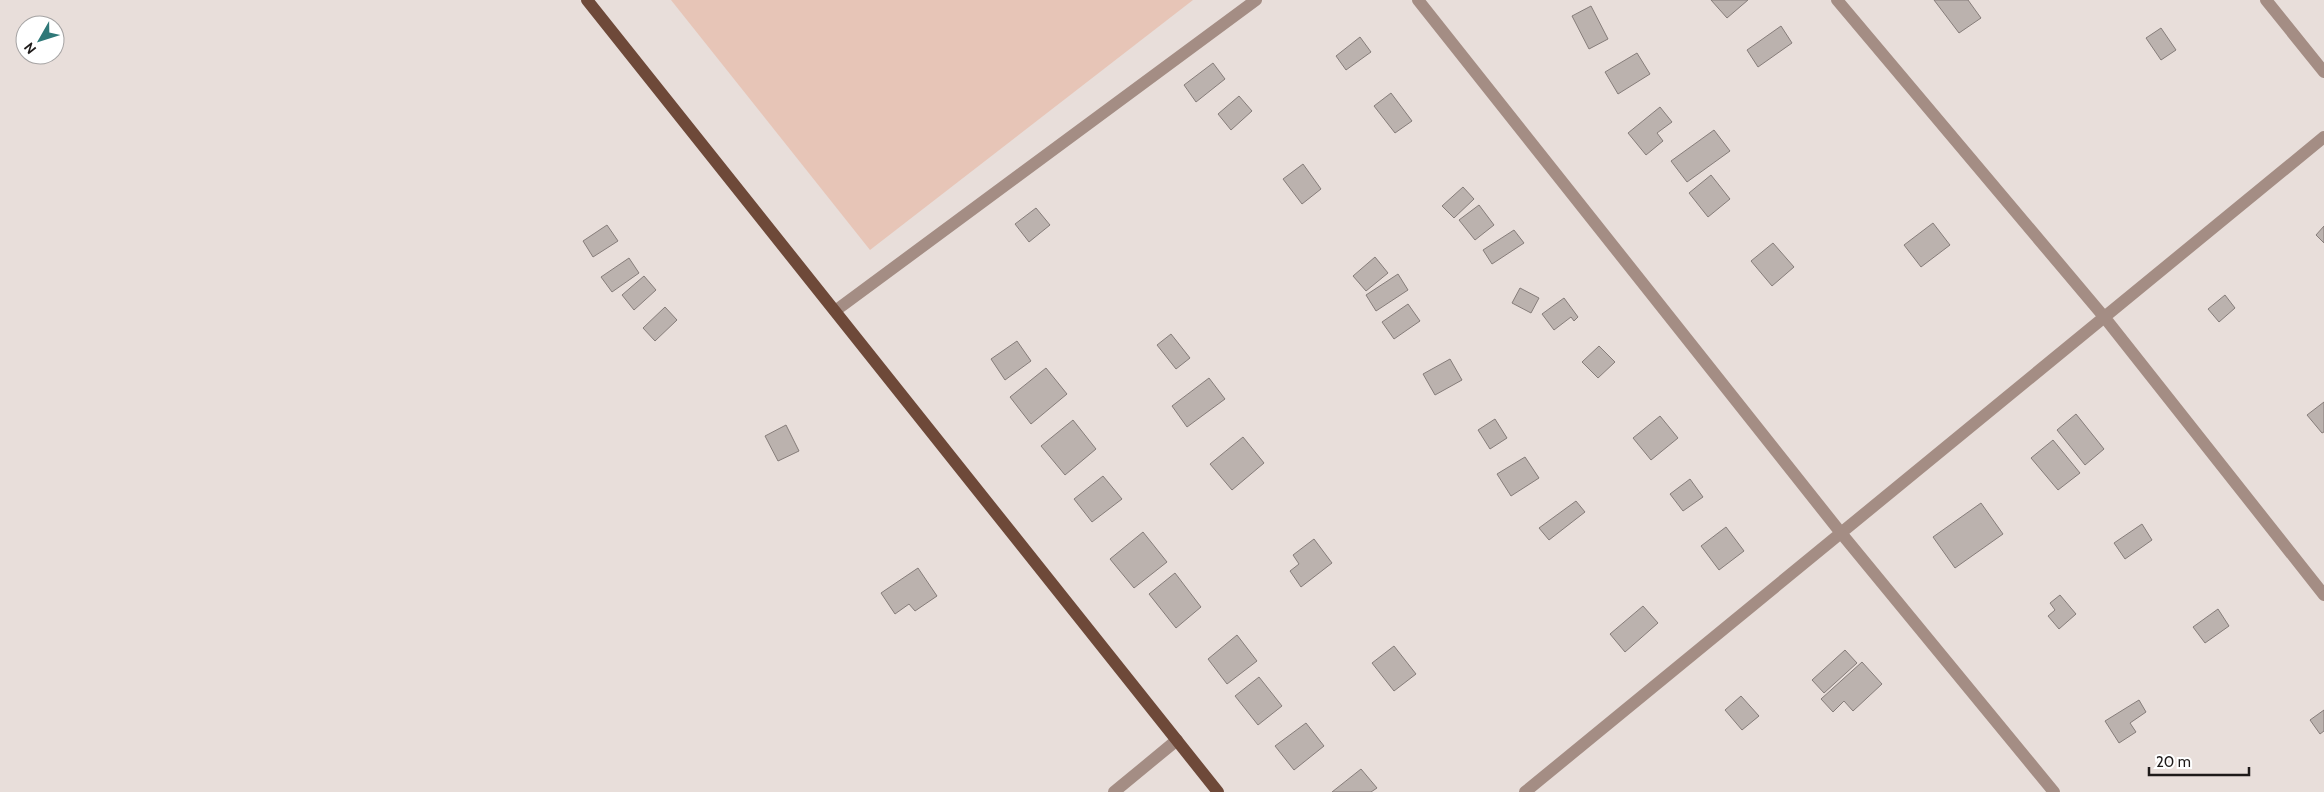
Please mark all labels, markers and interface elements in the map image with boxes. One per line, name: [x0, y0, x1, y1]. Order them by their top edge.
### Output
north arrow: [15, 15, 65, 65]
text: N: [20, 39, 40, 58]
scale bar: [2149, 744, 2249, 776]
text: 20 m: [2156, 753, 2191, 771]

